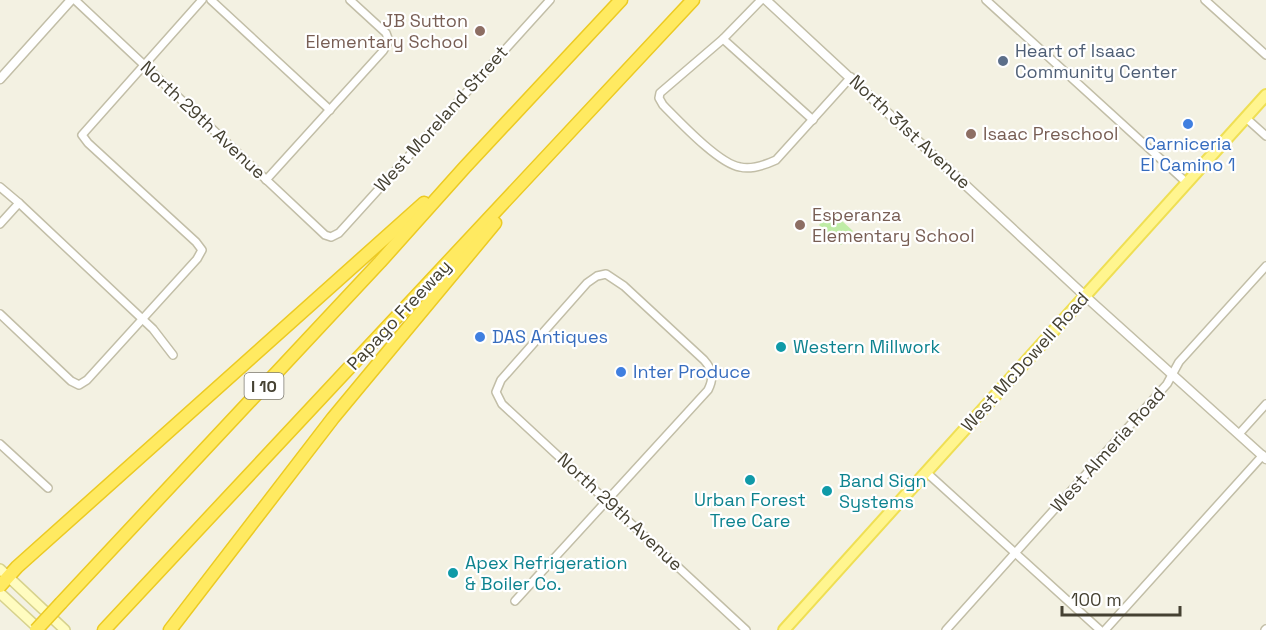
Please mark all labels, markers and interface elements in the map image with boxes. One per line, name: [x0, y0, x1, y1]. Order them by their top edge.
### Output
place label: JB Sutton Elementary School: [305, 9, 468, 53]
marker: JB Sutton Elementary School: [473, 24, 487, 38]
place label: Heart of Isaac Community Center: [1015, 39, 1177, 83]
street label: West Moreland Street: [369, 41, 512, 197]
marker: Heart of Isaac Community Center: [996, 54, 1010, 68]
street label: North 29th Avenue: [136, 56, 271, 184]
street label: North 31st Avenue: [845, 70, 976, 194]
marker: Carniceria El Camino 1: [1181, 117, 1195, 131]
place label: Isaac Preschool: [983, 122, 1119, 145]
marker: Isaac Preschool: [964, 127, 978, 141]
place label: Carniceria El Camino 1: [1140, 132, 1236, 176]
place label: Esperanza Elementary School: [812, 203, 975, 247]
marker: Esperanza Elementary School: [793, 218, 807, 232]
street label: Papago Freeway: [342, 255, 456, 375]
street label: West McDowell Road: [956, 287, 1093, 436]
place label: DAS Antiques: [492, 325, 608, 348]
marker: DAS Antiques: [473, 330, 487, 344]
place label: Western Millwork: [793, 335, 940, 358]
marker: Western Millwork: [774, 340, 788, 354]
place label: Inter Produce: [633, 360, 751, 383]
marker: Inter Produce: [614, 365, 628, 379]
road number: I 10: [244, 373, 284, 399]
street label: West Almeria Road: [1045, 382, 1170, 517]
street label: North 29th Avenue: [553, 448, 688, 576]
place label: Band Sign Systems: [839, 469, 927, 513]
marker: Urban Forest Tree Care: [743, 473, 757, 487]
marker: Band Sign Systems: [820, 484, 834, 498]
place label: Urban Forest Tree Care: [694, 488, 806, 532]
place label: Apex Refrigeration & Boiler Co.: [465, 551, 627, 595]
marker: Apex Refrigeration & Boiler Co.: [446, 566, 460, 580]
scale bar: [1062, 579, 1180, 617]
text: 100 m: [1071, 588, 1122, 611]

